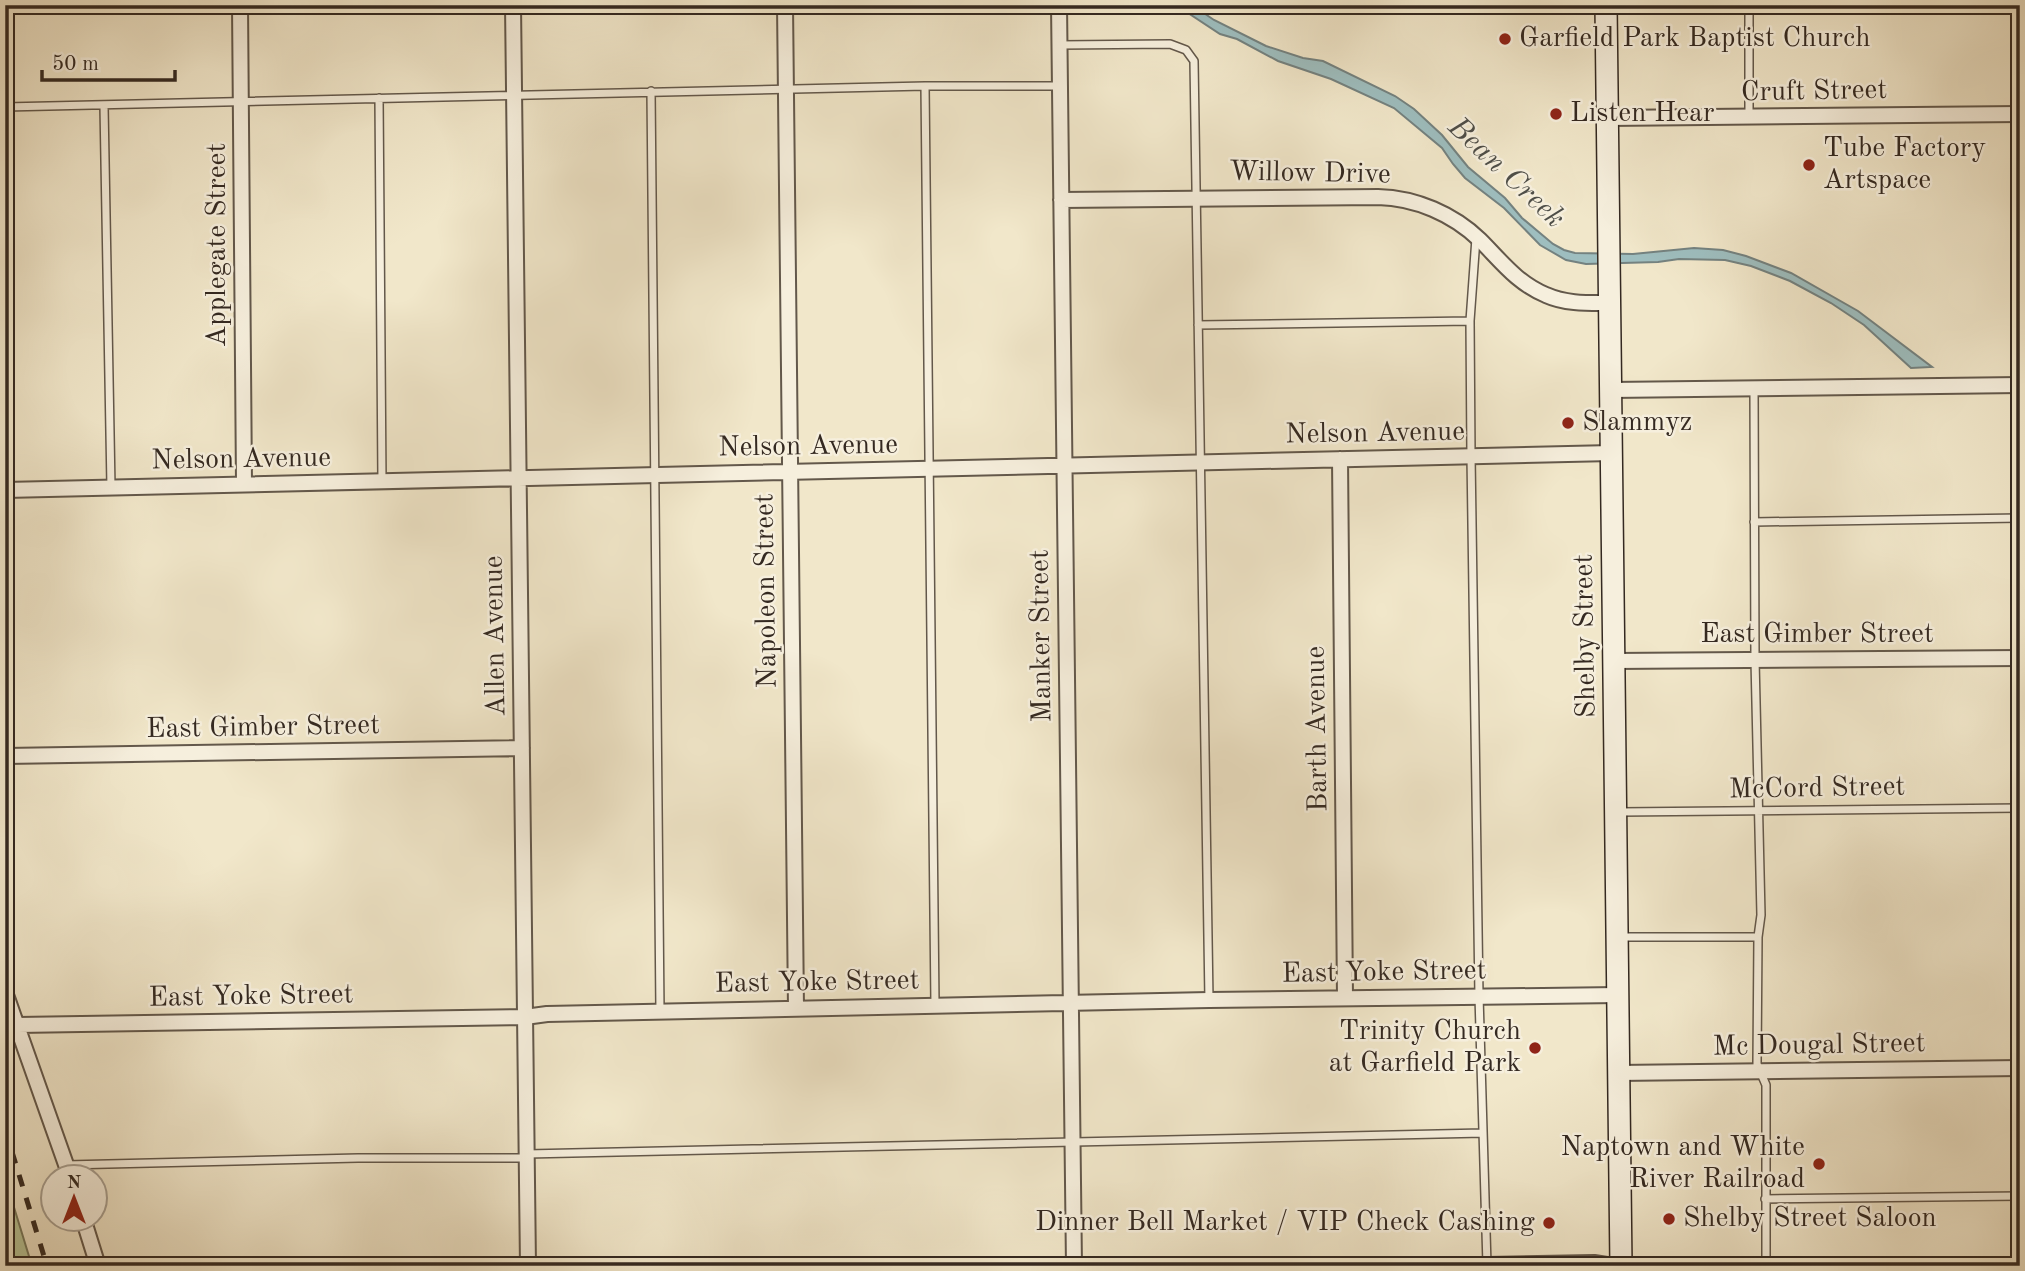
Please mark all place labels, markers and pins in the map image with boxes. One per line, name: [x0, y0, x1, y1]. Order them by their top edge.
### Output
place label: Garfield Park Baptist Church: [1519, 25, 1870, 53]
marker: Garfield Park Baptist Church: [1497, 31, 1513, 47]
place label: Listen Hear: [1570, 100, 1714, 128]
marker: Listen Hear: [1548, 106, 1564, 122]
place label: Tube Factory Artspace: [1823, 135, 1986, 195]
marker: Tube Factory Artspace: [1801, 157, 1817, 173]
place label: Slammyz: [1582, 409, 1692, 437]
marker: Slammyz: [1560, 415, 1576, 431]
place label: Trinity Church at Garfield Park: [1329, 1018, 1521, 1078]
marker: Trinity Church at Garfield Park: [1527, 1040, 1543, 1056]
place label: Naptown and White River Railroad: [1560, 1134, 1805, 1194]
marker: Naptown and White River Railroad: [1811, 1156, 1827, 1172]
place label: Shelby Street Saloon: [1683, 1205, 1937, 1233]
place label: Dinner Bell Market / VIP Check Cashing: [1035, 1209, 1535, 1237]
marker: Shelby Street Saloon: [1661, 1211, 1677, 1227]
marker: Dinner Bell Market / VIP Check Cashing: [1541, 1215, 1557, 1231]

